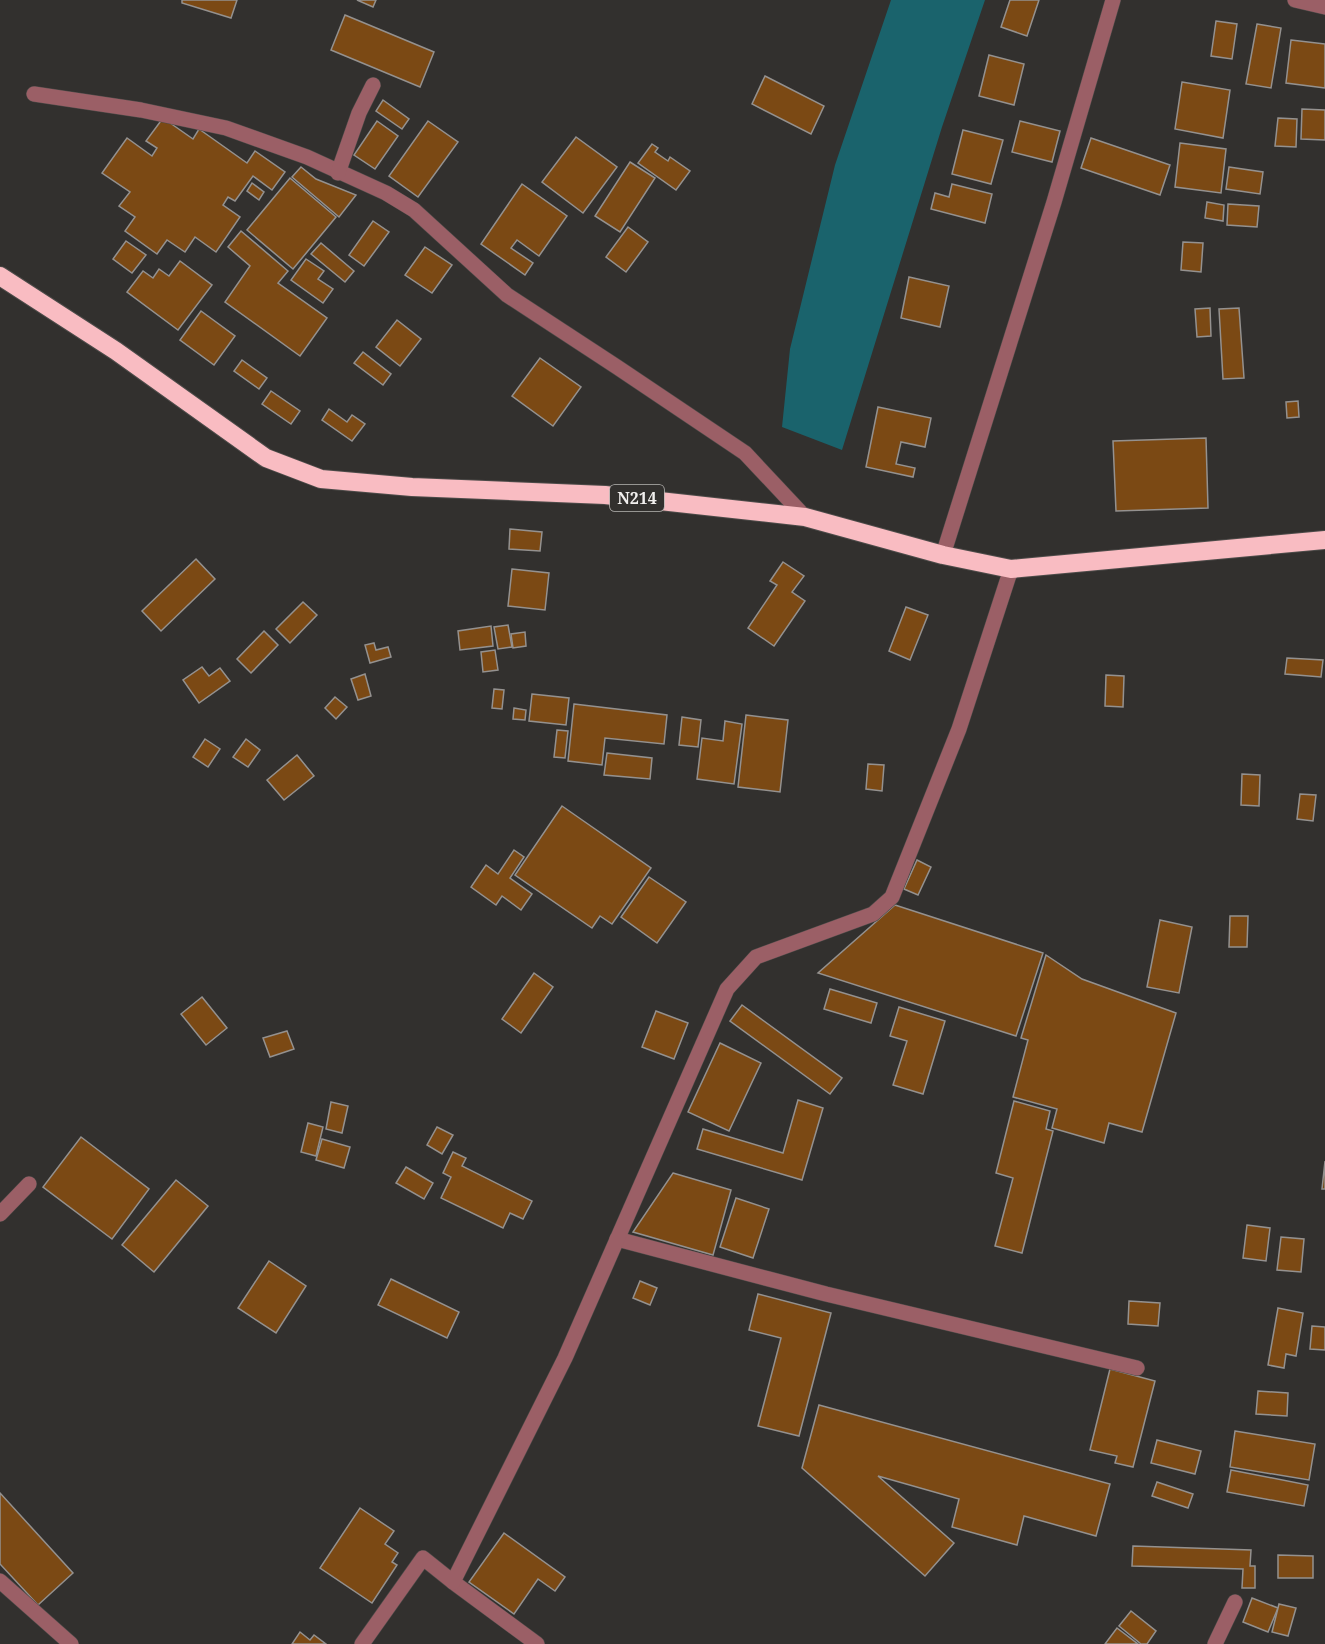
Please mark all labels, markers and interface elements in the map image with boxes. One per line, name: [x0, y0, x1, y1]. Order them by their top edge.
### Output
road number: N214: [610, 485, 664, 511]

